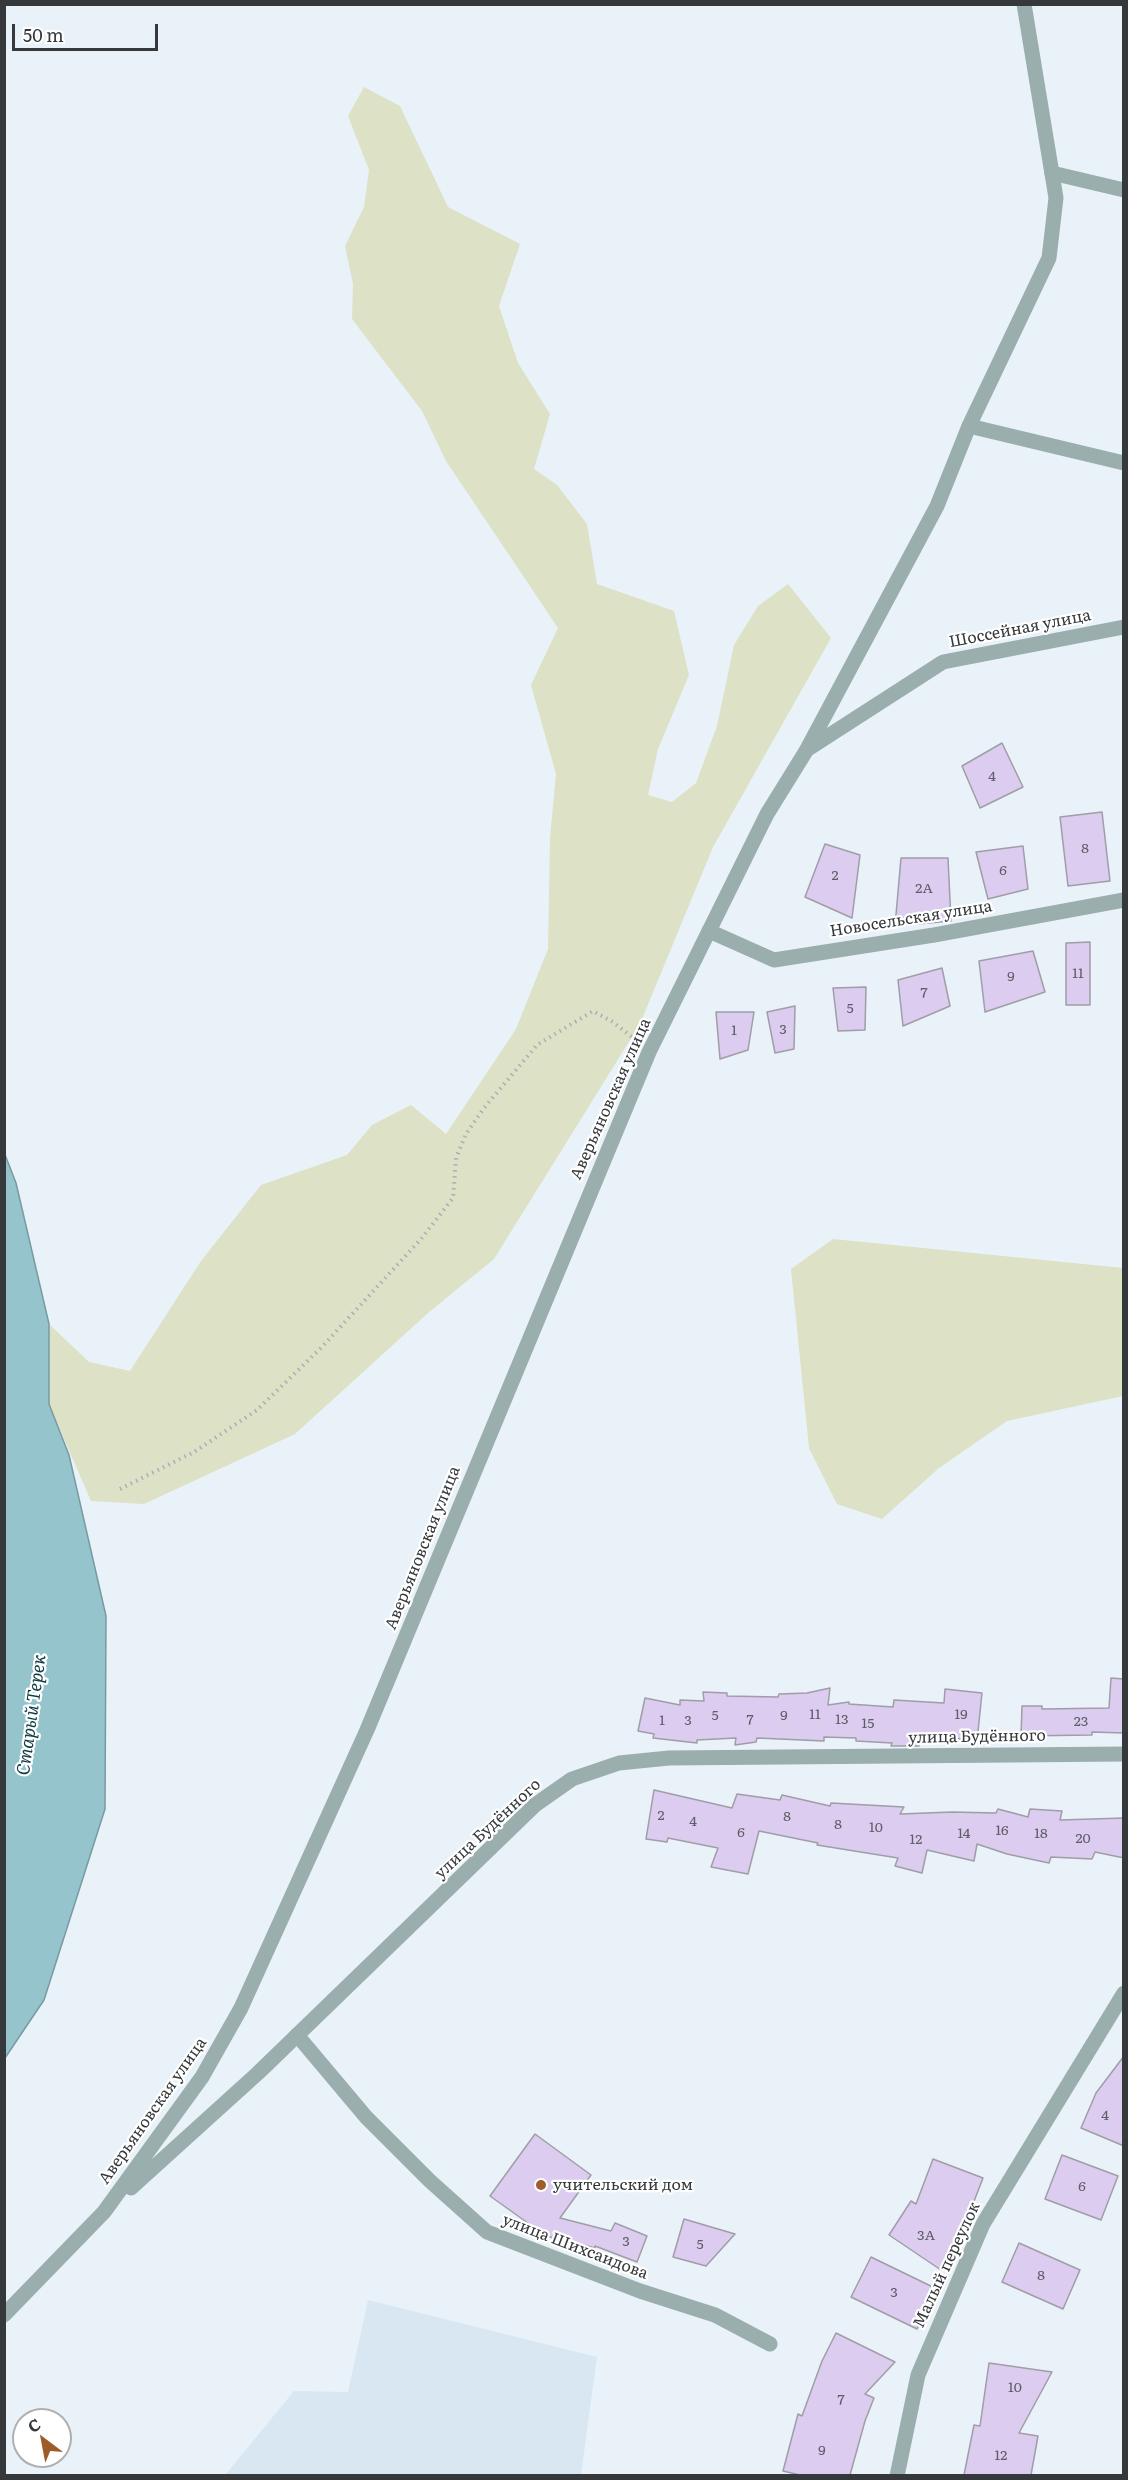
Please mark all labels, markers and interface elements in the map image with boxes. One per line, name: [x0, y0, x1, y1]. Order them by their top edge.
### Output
scale bar: [15, 12, 160, 50]
text: 50 m: [23, 21, 64, 48]
street label: Шоссейная улица: [947, 606, 1093, 652]
house number: 4: [988, 769, 996, 785]
house number: 8: [1081, 841, 1089, 857]
house number: 6: [999, 863, 1007, 879]
house number: 2: [831, 868, 839, 884]
house number: 2А: [915, 881, 933, 897]
street label: Новосельская улица: [828, 897, 994, 941]
house number: 11: [1072, 966, 1084, 982]
house number: 9: [1007, 969, 1015, 985]
house number: 7: [920, 985, 928, 1001]
house number: 5: [846, 1001, 854, 1017]
street label: Аверьяновская улица: [567, 1015, 655, 1183]
house number: 3: [779, 1022, 787, 1038]
house number: 1: [731, 1023, 737, 1039]
street label: Аверьяновская улица: [381, 1463, 465, 1633]
water label: Старый Терек: [13, 1653, 51, 1777]
house number: 11: [809, 1707, 821, 1723]
house number: 19: [954, 1707, 968, 1723]
house number: 5: [711, 1708, 719, 1724]
house number: 9: [780, 1708, 788, 1724]
house number: 7: [746, 1712, 754, 1728]
house number: 13: [835, 1712, 849, 1728]
house number: 1: [659, 1713, 665, 1729]
house number: 3: [684, 1713, 692, 1729]
house number: 23: [1074, 1714, 1088, 1730]
house number: 15: [862, 1716, 874, 1732]
street label: улица Будённого: [908, 1726, 1046, 1748]
street label: улица Будённого: [431, 1775, 545, 1883]
house number: 2: [657, 1808, 665, 1824]
house number: 8: [783, 1809, 791, 1825]
house number: 4: [689, 1814, 697, 1830]
house number: 8: [834, 1817, 842, 1833]
house number: 10: [869, 1820, 883, 1836]
house number: 16: [995, 1823, 1009, 1839]
house number: 6: [737, 1825, 745, 1841]
house number: 14: [958, 1826, 970, 1842]
house number: 18: [1034, 1826, 1048, 1842]
house number: 20: [1075, 1831, 1091, 1847]
house number: 12: [910, 1832, 922, 1848]
street label: Аверьяновская улица: [95, 2034, 211, 2188]
house number: 4: [1101, 2108, 1109, 2124]
place label: учительский дом: [553, 2175, 693, 2195]
marker: учительский дом: [534, 2178, 548, 2192]
house number: 6: [1078, 2179, 1086, 2195]
street label: Малый переулок: [909, 2199, 985, 2331]
street label: улица Шихсаидова: [499, 2210, 651, 2284]
house number: 3А: [917, 2228, 935, 2244]
house number: 3: [622, 2234, 630, 2250]
house number: 5: [696, 2237, 704, 2253]
house number: 8: [1037, 2268, 1045, 2284]
house number: 3: [890, 2285, 898, 2301]
house number: 10: [1008, 2380, 1022, 2396]
house number: 7: [837, 2392, 845, 2408]
north arrow: [12, 2408, 72, 2468]
text: С: [22, 2411, 45, 2438]
house number: 9: [818, 2443, 826, 2459]
house number: 12: [995, 2448, 1007, 2464]

